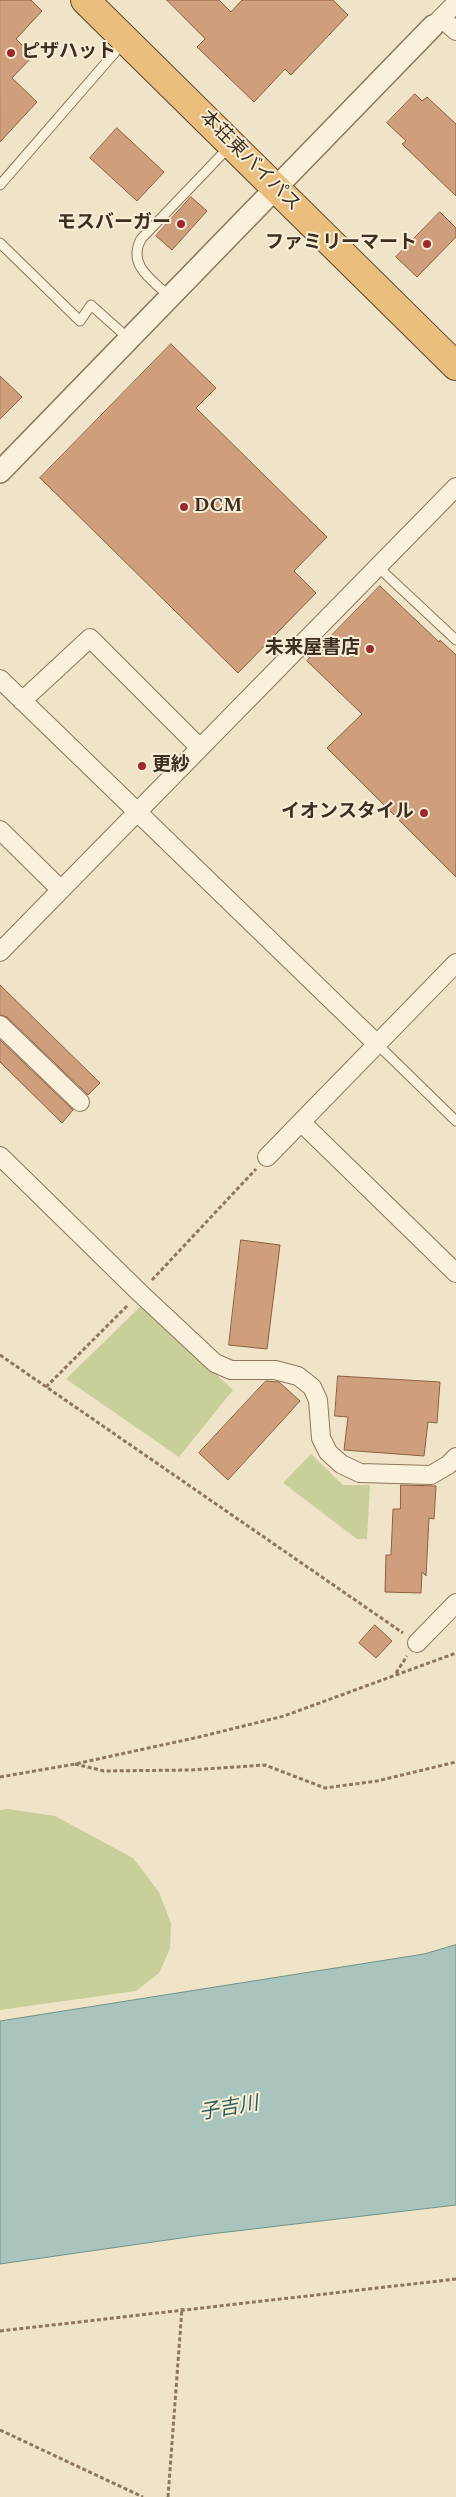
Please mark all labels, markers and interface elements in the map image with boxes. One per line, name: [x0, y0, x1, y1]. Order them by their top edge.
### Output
place label: ピザハット: [21, 42, 116, 64]
marker: ピザハット: [5, 47, 17, 59]
street label: 本荘東バイパス: [194, 107, 304, 217]
place label: モスバーガー: [57, 213, 171, 235]
marker: モスバーガー: [175, 218, 187, 230]
place label: ファミリーマート: [265, 233, 417, 255]
marker: ファミリーマート: [421, 238, 433, 250]
place label: DCM: [194, 496, 242, 518]
marker: DCM: [178, 501, 190, 513]
place label: 未来屋書店: [265, 638, 360, 660]
marker: 未来屋書店: [364, 643, 376, 655]
place label: 更紗: [152, 755, 190, 777]
marker: 更紗: [136, 760, 148, 772]
place label: イオンスタイル: [281, 802, 414, 824]
marker: イオンスタイル: [418, 807, 430, 819]
water label: 子吉川: [197, 2093, 261, 2127]

